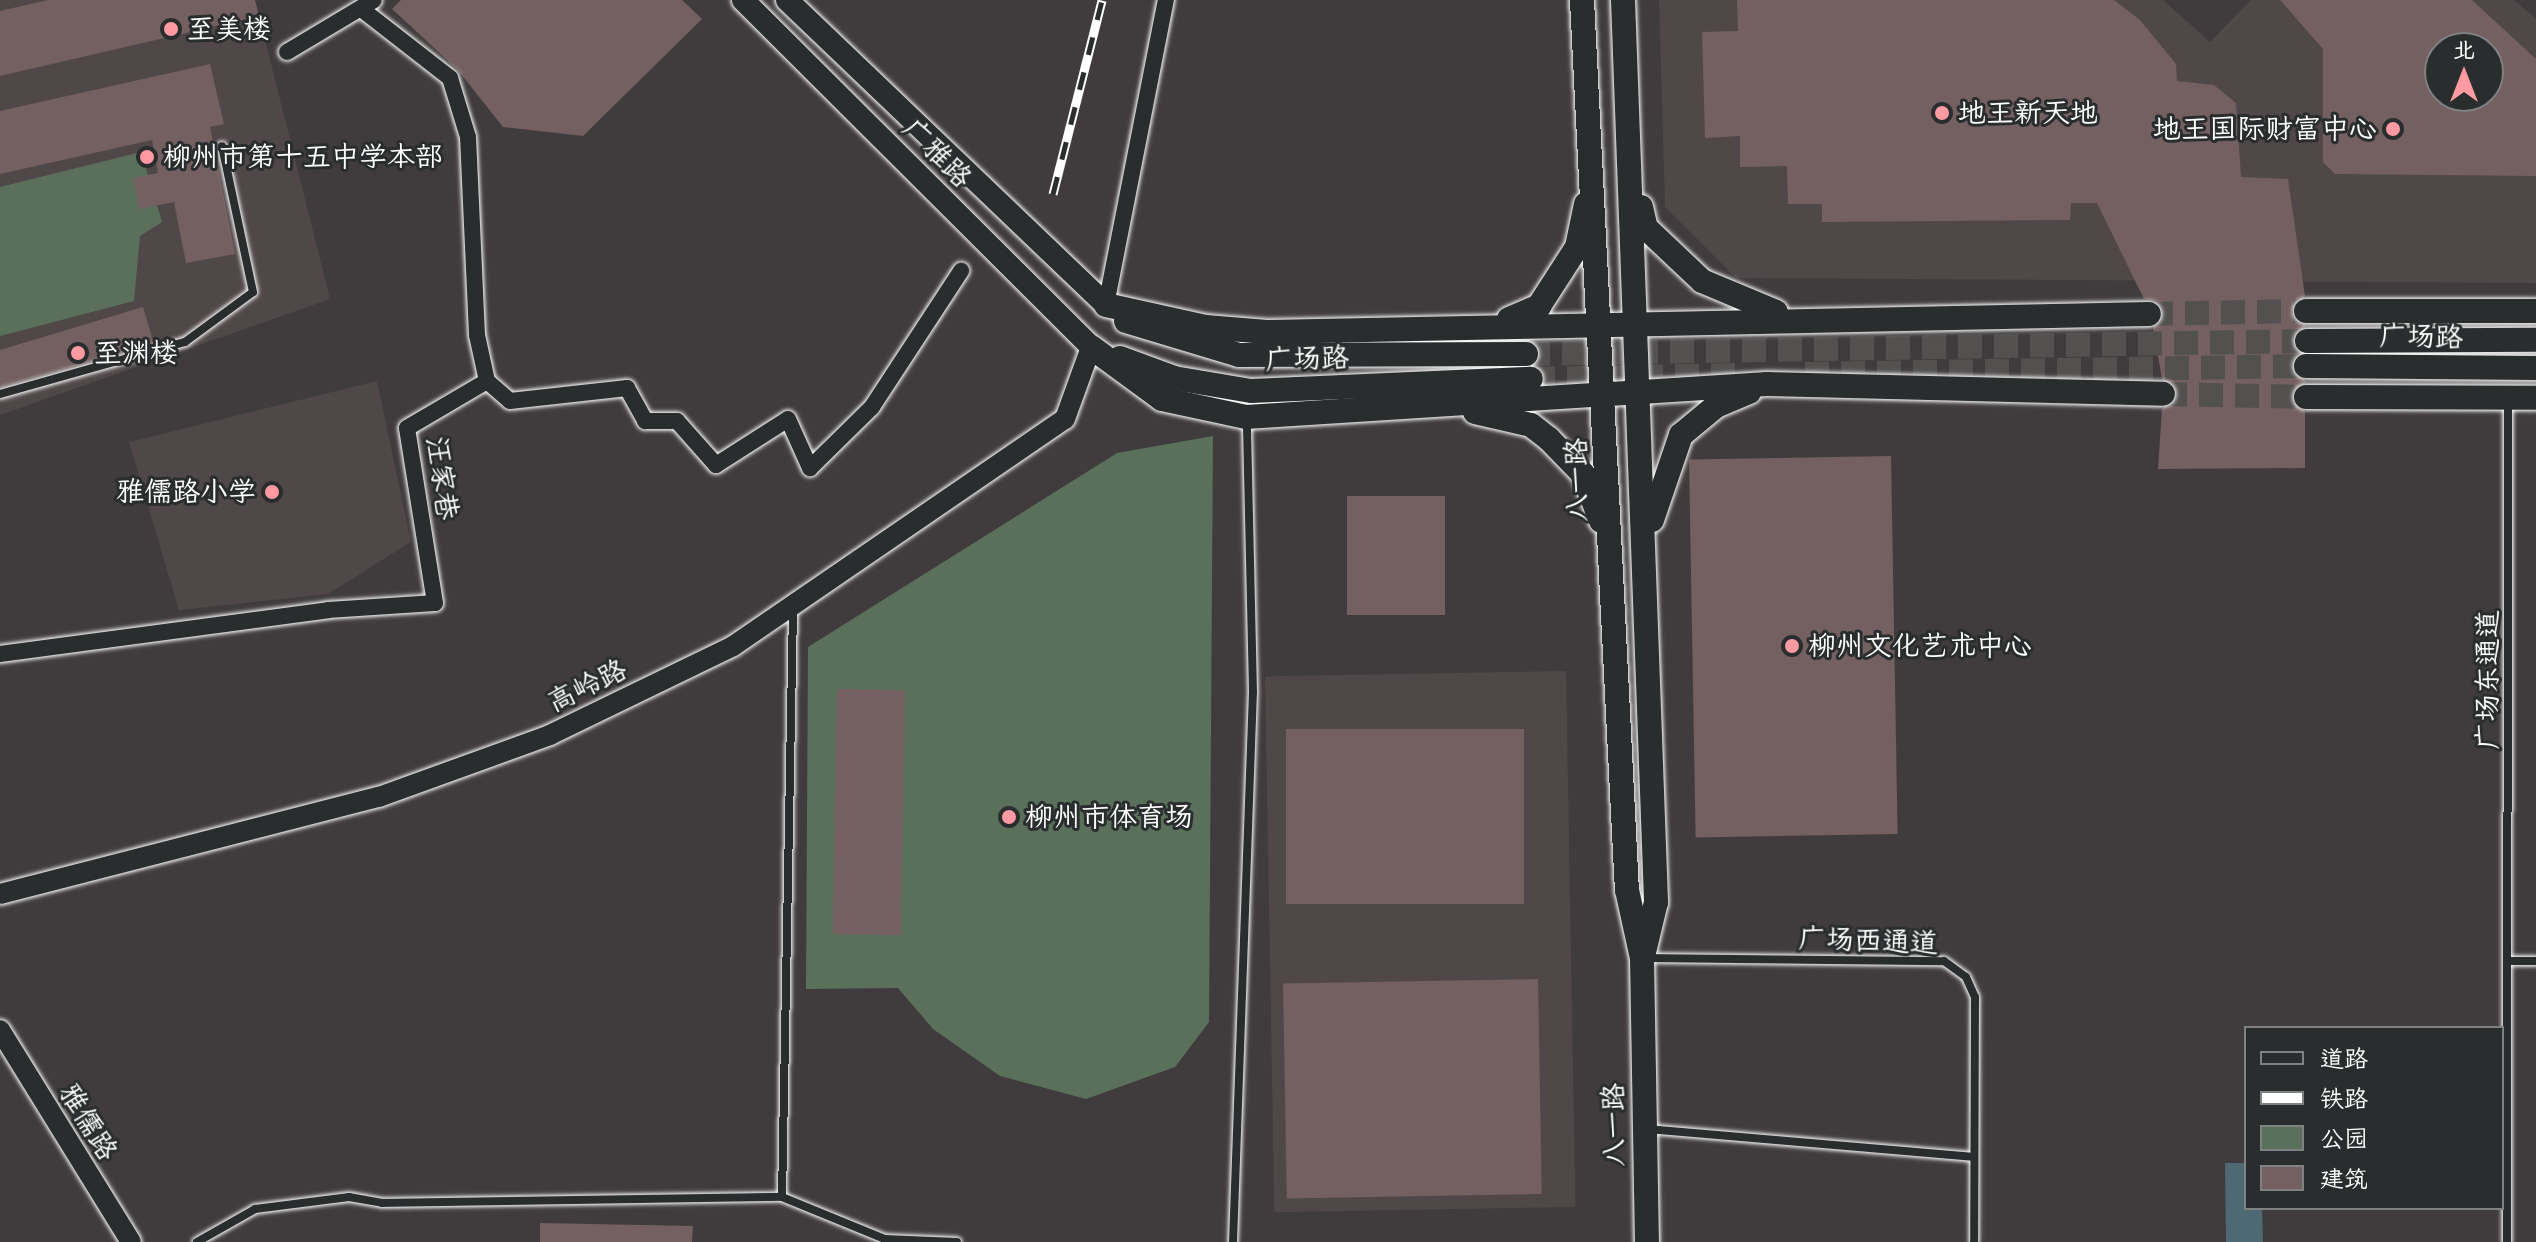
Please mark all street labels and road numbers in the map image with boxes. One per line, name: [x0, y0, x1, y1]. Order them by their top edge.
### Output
street label: 广雅路: [895, 111, 979, 195]
street label: 广场路: [2379, 319, 2463, 355]
street label: 广场路: [1264, 341, 1350, 377]
street label: 汪家巷: [420, 434, 464, 522]
street label: 八一路: [1559, 438, 1595, 522]
street label: 广场东通道: [2471, 610, 2505, 750]
street label: 高岭路: [542, 652, 632, 720]
street label: 广场西通道: [1797, 922, 1939, 960]
street label: 雅儒路: [51, 1077, 125, 1167]
street label: 八一路: [1596, 1083, 1632, 1167]

